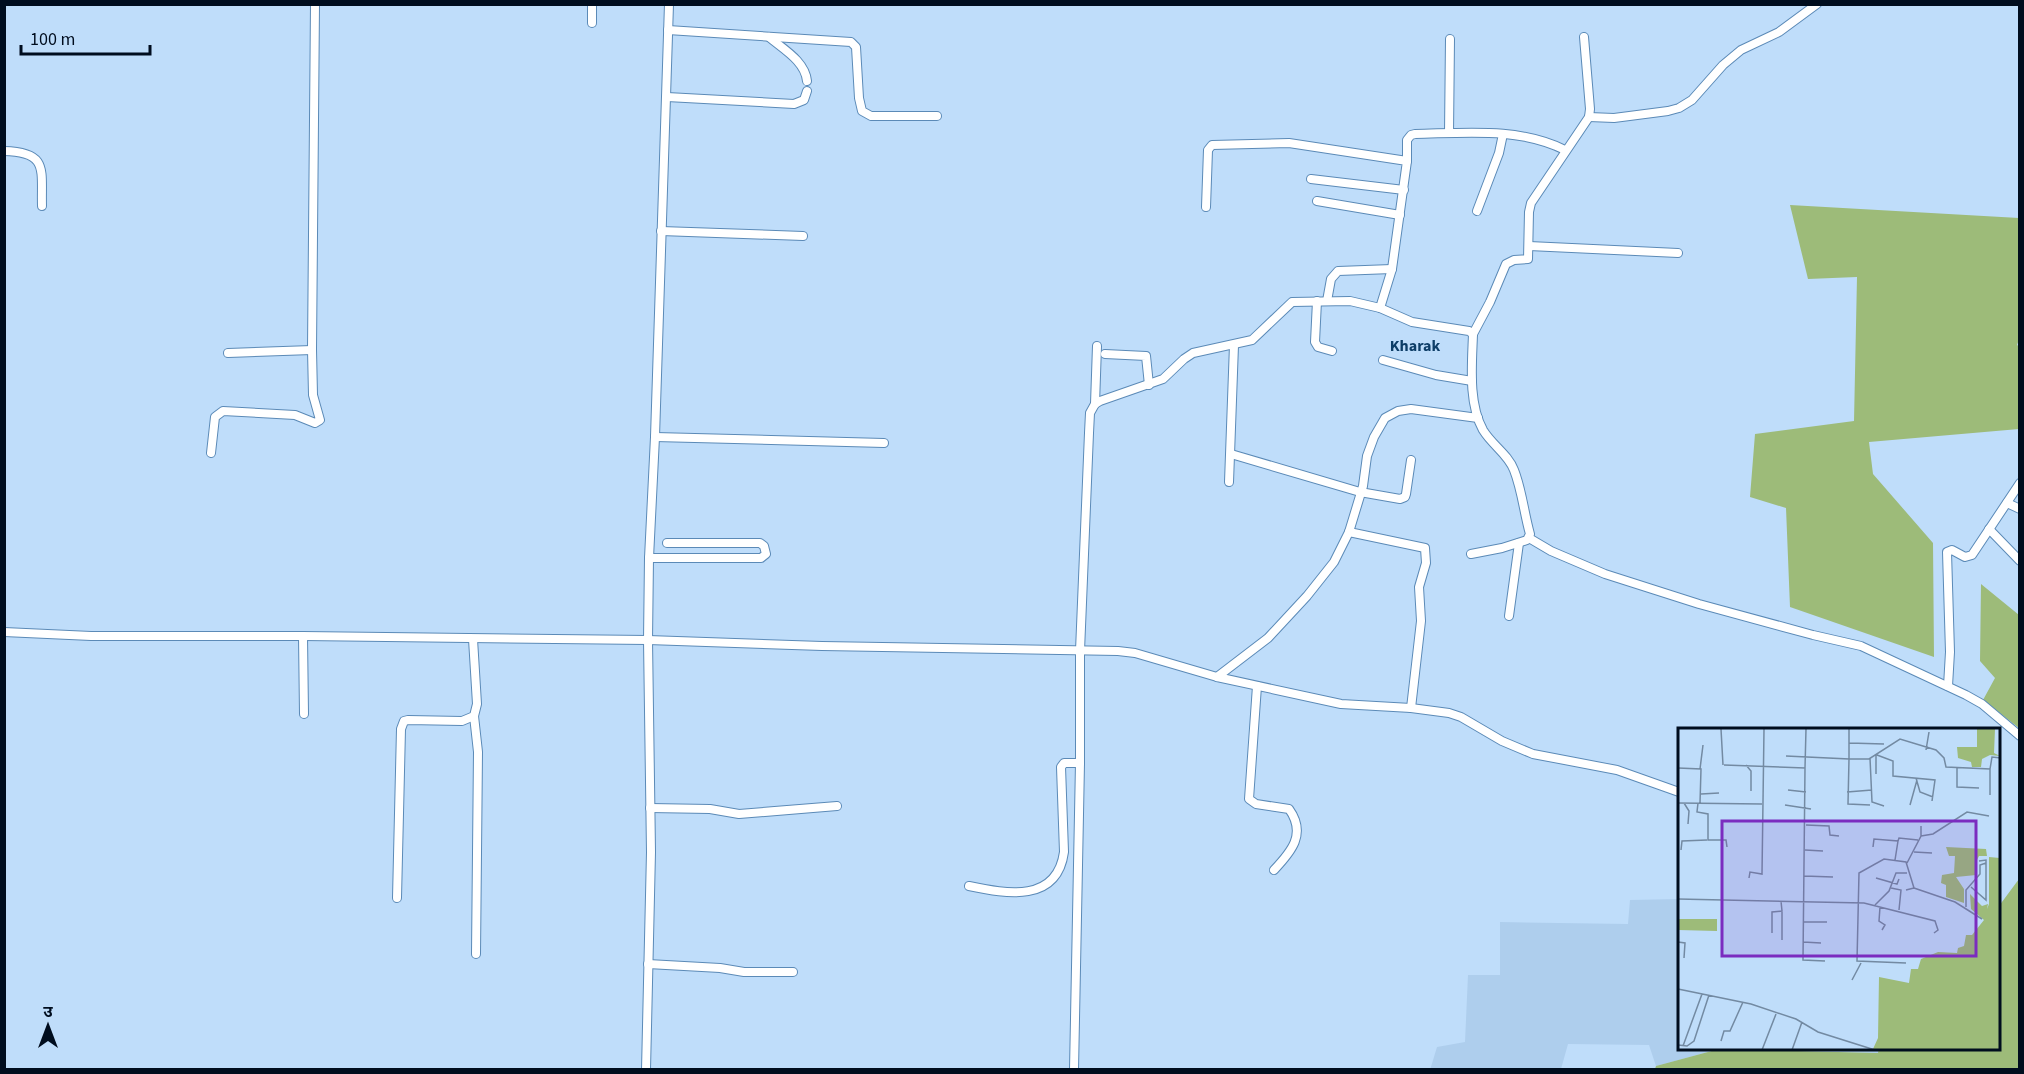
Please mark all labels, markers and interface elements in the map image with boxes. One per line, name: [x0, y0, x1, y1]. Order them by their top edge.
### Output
scale bar: [21, 18, 150, 56]
text: 100 m: [30, 27, 75, 52]
district label: Kharak: [1390, 335, 1440, 357]
inset map: [1678, 728, 2000, 1050]
north arrow: [18, 996, 78, 1056]
text: उ: [43, 1001, 53, 1023]

